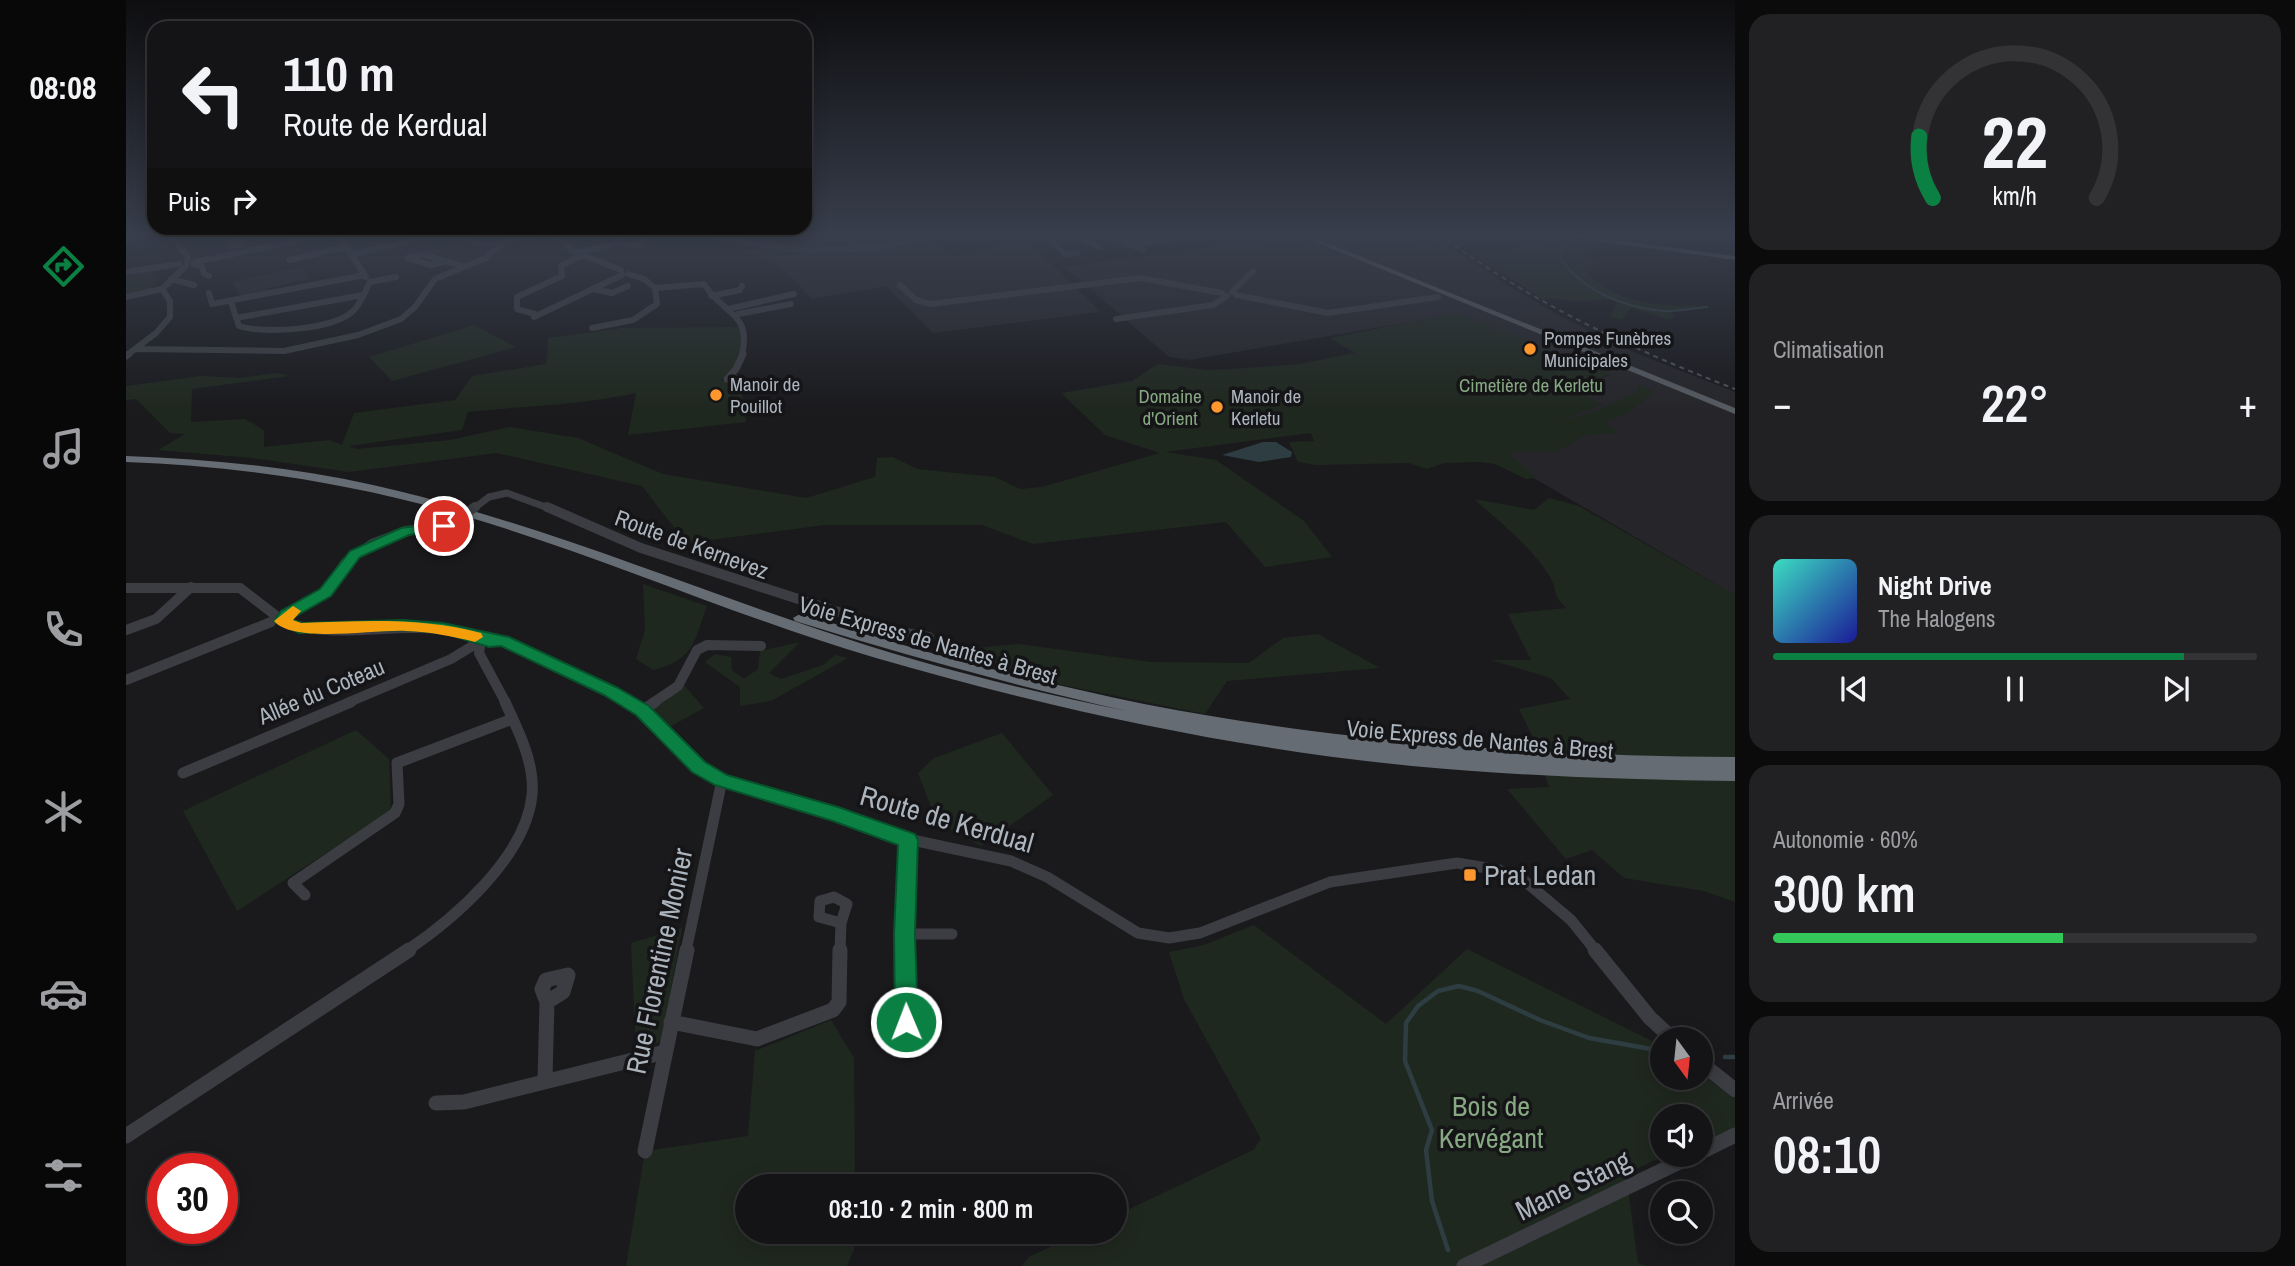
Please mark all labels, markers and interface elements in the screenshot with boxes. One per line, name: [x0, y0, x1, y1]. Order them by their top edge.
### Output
text: 110 m: [283, 40, 395, 106]
icon: left: [168, 49, 259, 140]
text: 08:08: [29, 66, 97, 109]
text: 22: [1982, 94, 2048, 192]
text: Route de Kerdual: [283, 103, 487, 146]
text: km/h: [1993, 179, 2037, 213]
icon: right: [225, 182, 263, 220]
text: Puis: [168, 184, 211, 219]
icon: directions: [39, 242, 88, 291]
place label: Pompes Funèbres Municipales: [1544, 325, 1672, 373]
text: Climatisation: [1773, 334, 1884, 365]
marker: Pompes Funèbres Municipales: [1522, 341, 1538, 357]
text: 22°: [1981, 368, 2049, 438]
place label: Manoir de Pouillot: [730, 371, 800, 419]
park label: Cimetière de Kerletu: [1459, 372, 1603, 398]
text: −: [1773, 378, 1791, 429]
text: +: [2239, 378, 2257, 429]
park label: Domaine d'Orient: [1138, 383, 1202, 431]
place label: Manoir de Kerletu: [1231, 383, 1301, 431]
marker: Manoir de Pouillot: [708, 387, 724, 403]
marker: Manoir de Kerletu: [1209, 399, 1225, 415]
icon: music: [39, 424, 88, 473]
pin: [414, 496, 474, 556]
street label: Route de Kernevez: [611, 502, 773, 586]
icon: arrive: [425, 507, 463, 545]
text: Night Drive: [1878, 568, 1992, 603]
street label: Voie Express de Nantes à Brest: [795, 588, 1061, 692]
text: The Halogens: [1878, 603, 1995, 634]
icon: phone: [39, 605, 88, 654]
street label: Allée du Coteau: [252, 651, 389, 732]
icon: previous: [1835, 670, 1873, 708]
icon: pause: [1996, 670, 2034, 708]
icon: next: [2157, 670, 2195, 708]
street label: Voie Express de Nantes à Brest: [1345, 712, 1615, 766]
street label: Route de Kerdual: [856, 776, 1038, 862]
icon: climate: [39, 787, 88, 836]
text: Autonomie · 60%: [1773, 824, 1918, 855]
street label: Rue Florentine Monier: [617, 844, 702, 1077]
place label: Prat Ledan: [1484, 856, 1596, 894]
text: 300 km: [1773, 858, 1916, 928]
marker: Prat Ledan: [1462, 867, 1478, 883]
icon: car: [39, 969, 88, 1018]
position arrow: [869, 985, 943, 1059]
north arrow: [1650, 1027, 1713, 1090]
map controls: [1650, 1027, 1713, 1244]
text: Arrivée: [1773, 1085, 1834, 1116]
park label: Bois de Kervégant: [1439, 1087, 1543, 1157]
button: sound: [1650, 1104, 1713, 1167]
text: 08:10: [1773, 1119, 1881, 1189]
street label: Mane Stang: [1509, 1141, 1637, 1229]
icon: filters: [39, 1151, 88, 1200]
speed limit sign: 30: [147, 1153, 238, 1244]
button: search: [1650, 1181, 1713, 1244]
text: 08:10 · 2 min · 800 m: [829, 1191, 1033, 1226]

